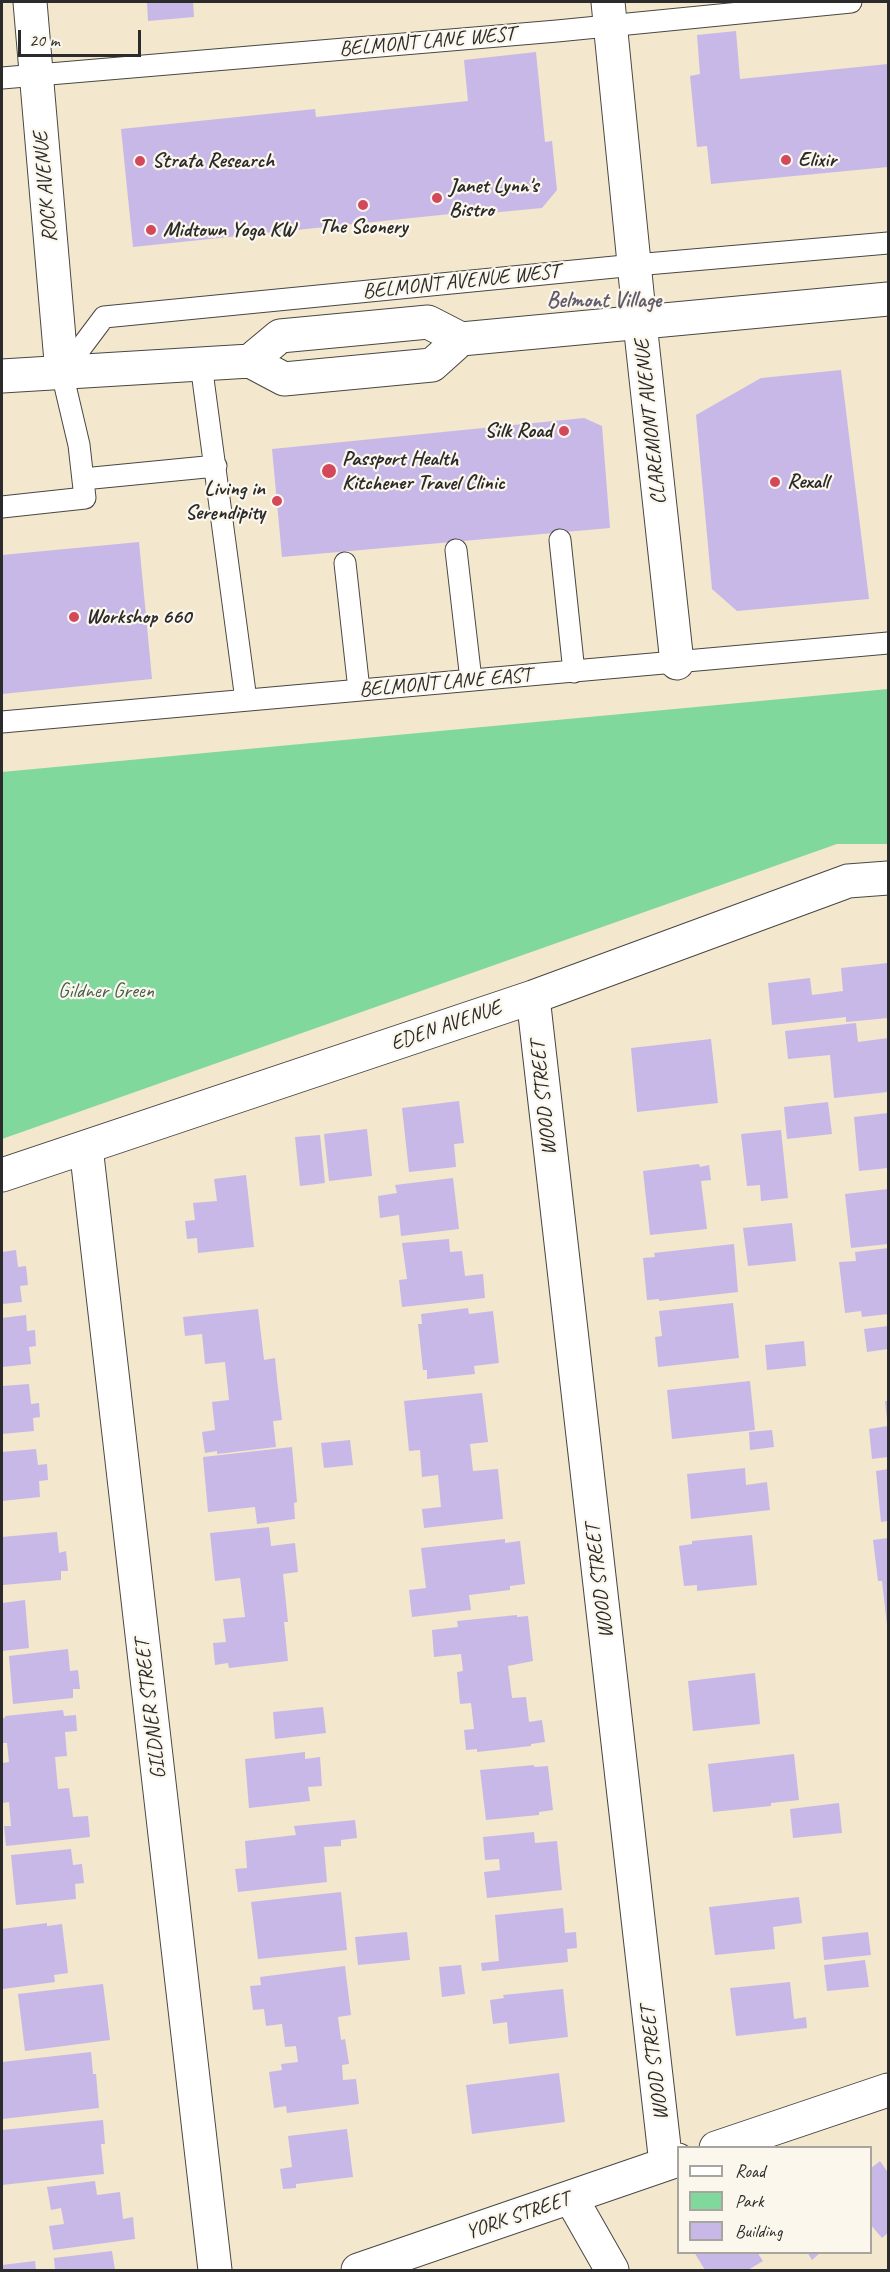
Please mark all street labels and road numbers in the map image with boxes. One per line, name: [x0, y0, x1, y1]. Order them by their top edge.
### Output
street label: BELMONT LANE WEST: [338, 22, 516, 62]
street label: ROCK AVENUE: [29, 131, 63, 243]
street label: BELMONT AVENUE WEST: [361, 259, 561, 305]
street label: CLAREMONT AVENUE: [630, 338, 672, 506]
street label: BELMONT LANE EAST: [358, 663, 532, 703]
street label: EDEN AVENUE: [387, 995, 505, 1057]
street label: WOOD STREET: [525, 1039, 563, 1157]
street label: WOOD STREET: [580, 1522, 620, 1640]
street label: GILDNER STREET: [130, 1638, 172, 1780]
street label: WOOD STREET: [635, 2004, 675, 2122]
street label: YORK STREET: [463, 2186, 573, 2246]

